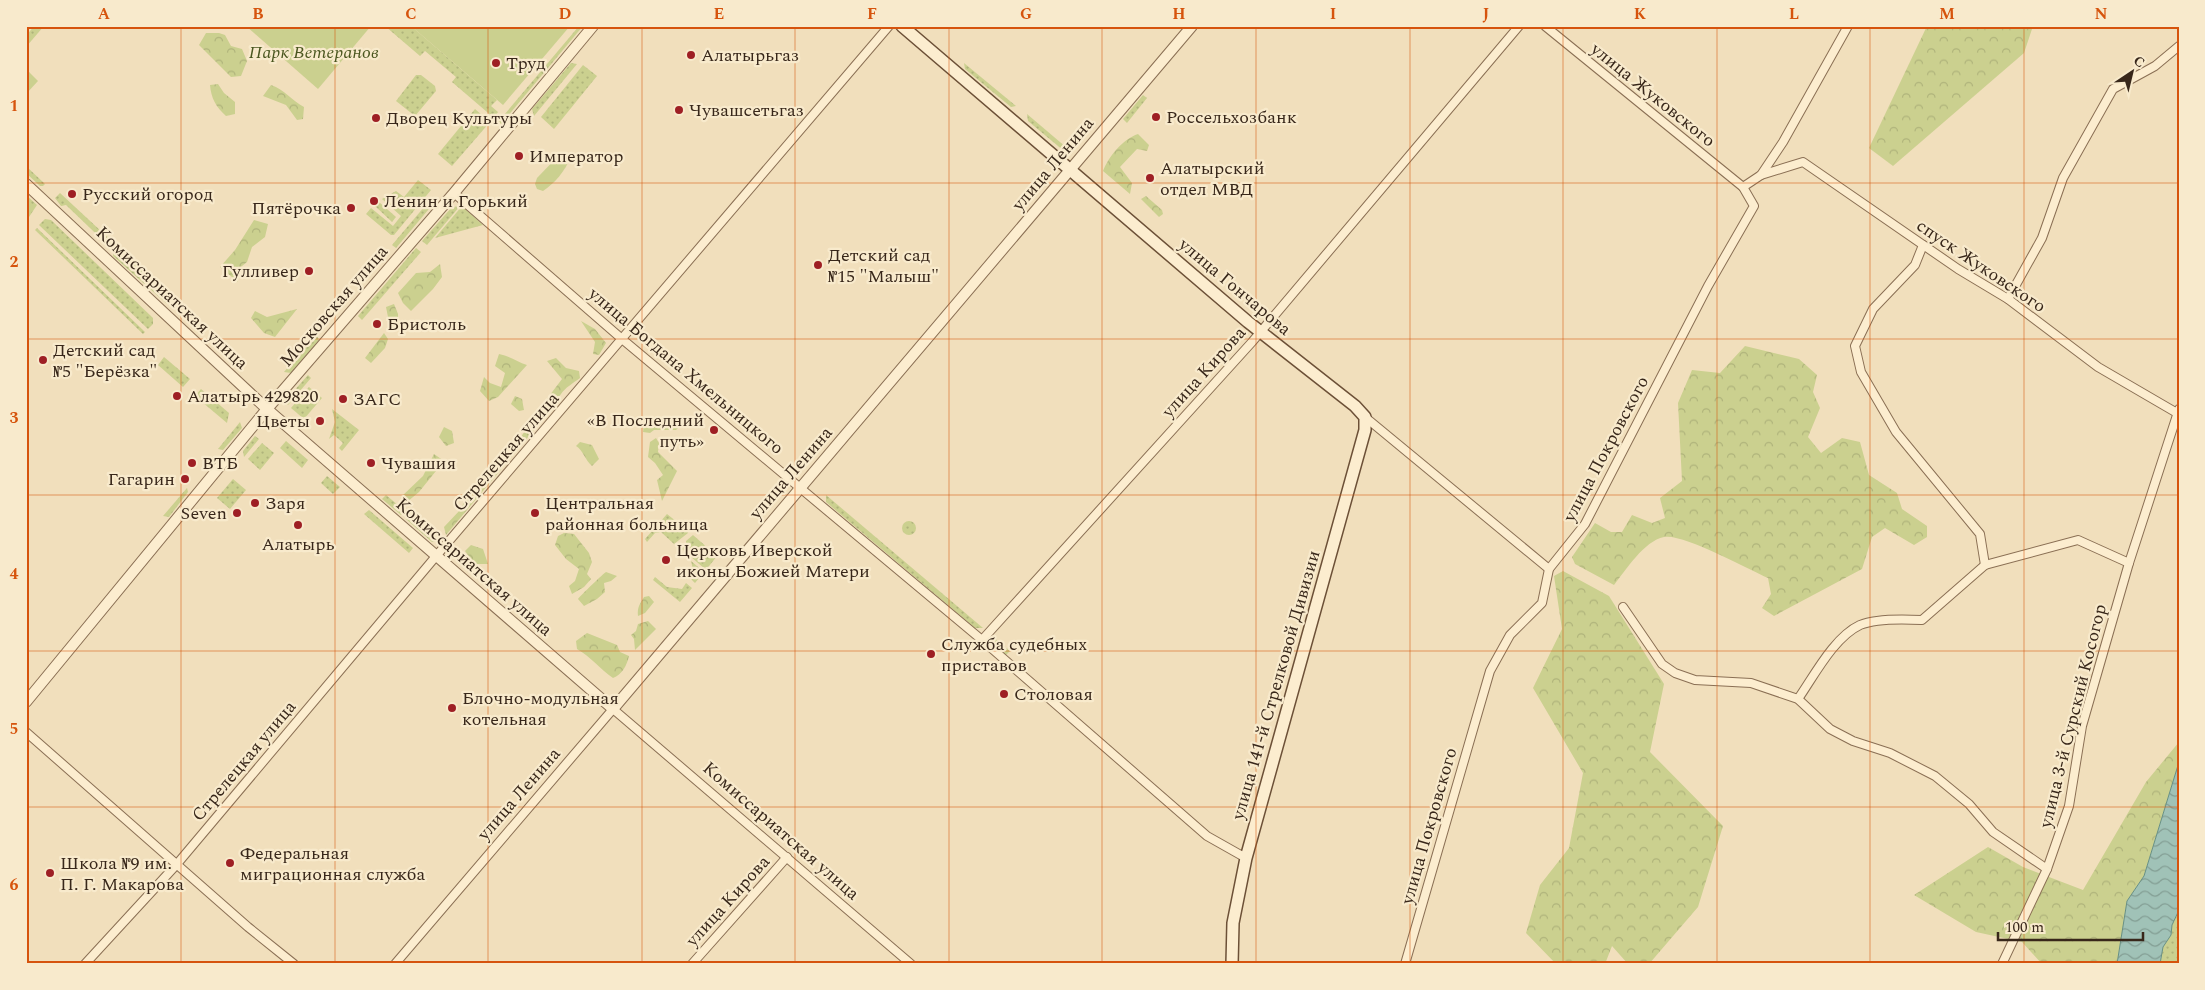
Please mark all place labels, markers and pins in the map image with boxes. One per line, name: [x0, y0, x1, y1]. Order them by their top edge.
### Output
place label: Алатырьгаз: [701, 42, 799, 69]
marker: Алатырьгаз: [685, 49, 697, 61]
place label: Труд: [506, 50, 546, 77]
marker: Труд: [490, 57, 502, 69]
place label: Чувашсетьгаз: [689, 97, 804, 124]
marker: Чувашсетьгаз: [673, 104, 685, 116]
place label: Россельхозбанк: [1166, 104, 1297, 131]
place label: Дворец Культуры: [386, 105, 532, 132]
marker: Россельхозбанк: [1150, 111, 1162, 123]
marker: Дворец Культуры: [370, 112, 382, 124]
place label: Император: [529, 143, 624, 170]
marker: Император: [513, 150, 525, 162]
place label: Алатырский отдел МВД: [1160, 155, 1265, 203]
marker: Алатырский отдел МВД: [1144, 172, 1156, 184]
place label: Русский огород: [82, 181, 213, 208]
marker: Русский огород: [66, 188, 78, 200]
place label: Ленин и Горький: [384, 188, 528, 215]
place label: Пятёрочка: [251, 195, 341, 222]
marker: Ленин и Горький: [368, 195, 380, 207]
marker: Пятёрочка: [345, 202, 357, 214]
place label: Детский сад №15 "Малыш": [828, 242, 939, 290]
place label: Гулливер: [222, 258, 299, 285]
marker: Детский сад №15 "Малыш": [812, 259, 824, 271]
marker: Гулливер: [303, 265, 315, 277]
place label: Бристоль: [387, 311, 466, 338]
marker: Бристоль: [371, 318, 383, 330]
place label: Детский сад №5 "Берёзка": [53, 337, 157, 385]
marker: Детский сад №5 "Берёзка": [37, 354, 49, 366]
place label: Алатырь 429820: [187, 383, 319, 410]
place label: ЗАГС: [353, 386, 401, 413]
marker: Алатырь 429820: [171, 390, 183, 402]
marker: ЗАГС: [337, 393, 349, 405]
place label: «В Последний путь»: [587, 407, 704, 455]
place label: Цветы: [256, 408, 310, 435]
marker: Цветы: [314, 415, 326, 427]
marker: «В Последний путь»: [708, 424, 720, 436]
place label: ВТБ: [202, 450, 238, 477]
place label: Чувашия: [381, 450, 456, 477]
marker: ВТБ: [186, 457, 198, 469]
marker: Чувашия: [365, 457, 377, 469]
place label: Гагарин: [108, 466, 175, 493]
marker: Гагарин: [179, 473, 191, 485]
place label: Заря: [265, 490, 305, 517]
place label: Центральная районная больница: [545, 490, 708, 538]
marker: Заря: [249, 497, 261, 509]
place label: Seven: [181, 500, 227, 527]
marker: Seven: [231, 507, 243, 519]
marker: Центральная районная больница: [529, 507, 541, 519]
marker: Алатырь: [292, 519, 304, 531]
place label: Алатырь: [261, 531, 335, 558]
place label: Церковь Иверской иконы Божией Матери: [676, 537, 870, 585]
marker: Церковь Иверской иконы Божией Матери: [660, 554, 672, 566]
place label: Служба судебных приставов: [941, 631, 1087, 679]
marker: Служба судебных приставов: [925, 648, 937, 660]
place label: Столовая: [1014, 681, 1093, 708]
place label: Блочно-модульная котельная: [462, 685, 619, 733]
marker: Столовая: [998, 688, 1010, 700]
marker: Блочно-модульная котельная: [446, 702, 458, 714]
place label: Федеральная миграционная служба: [240, 840, 426, 888]
place label: Школа №9 им. П. Г. Макарова: [60, 850, 184, 898]
marker: Федеральная миграционная служба: [224, 857, 236, 869]
marker: Школа №9 им. П. Г. Макарова: [44, 867, 56, 879]

